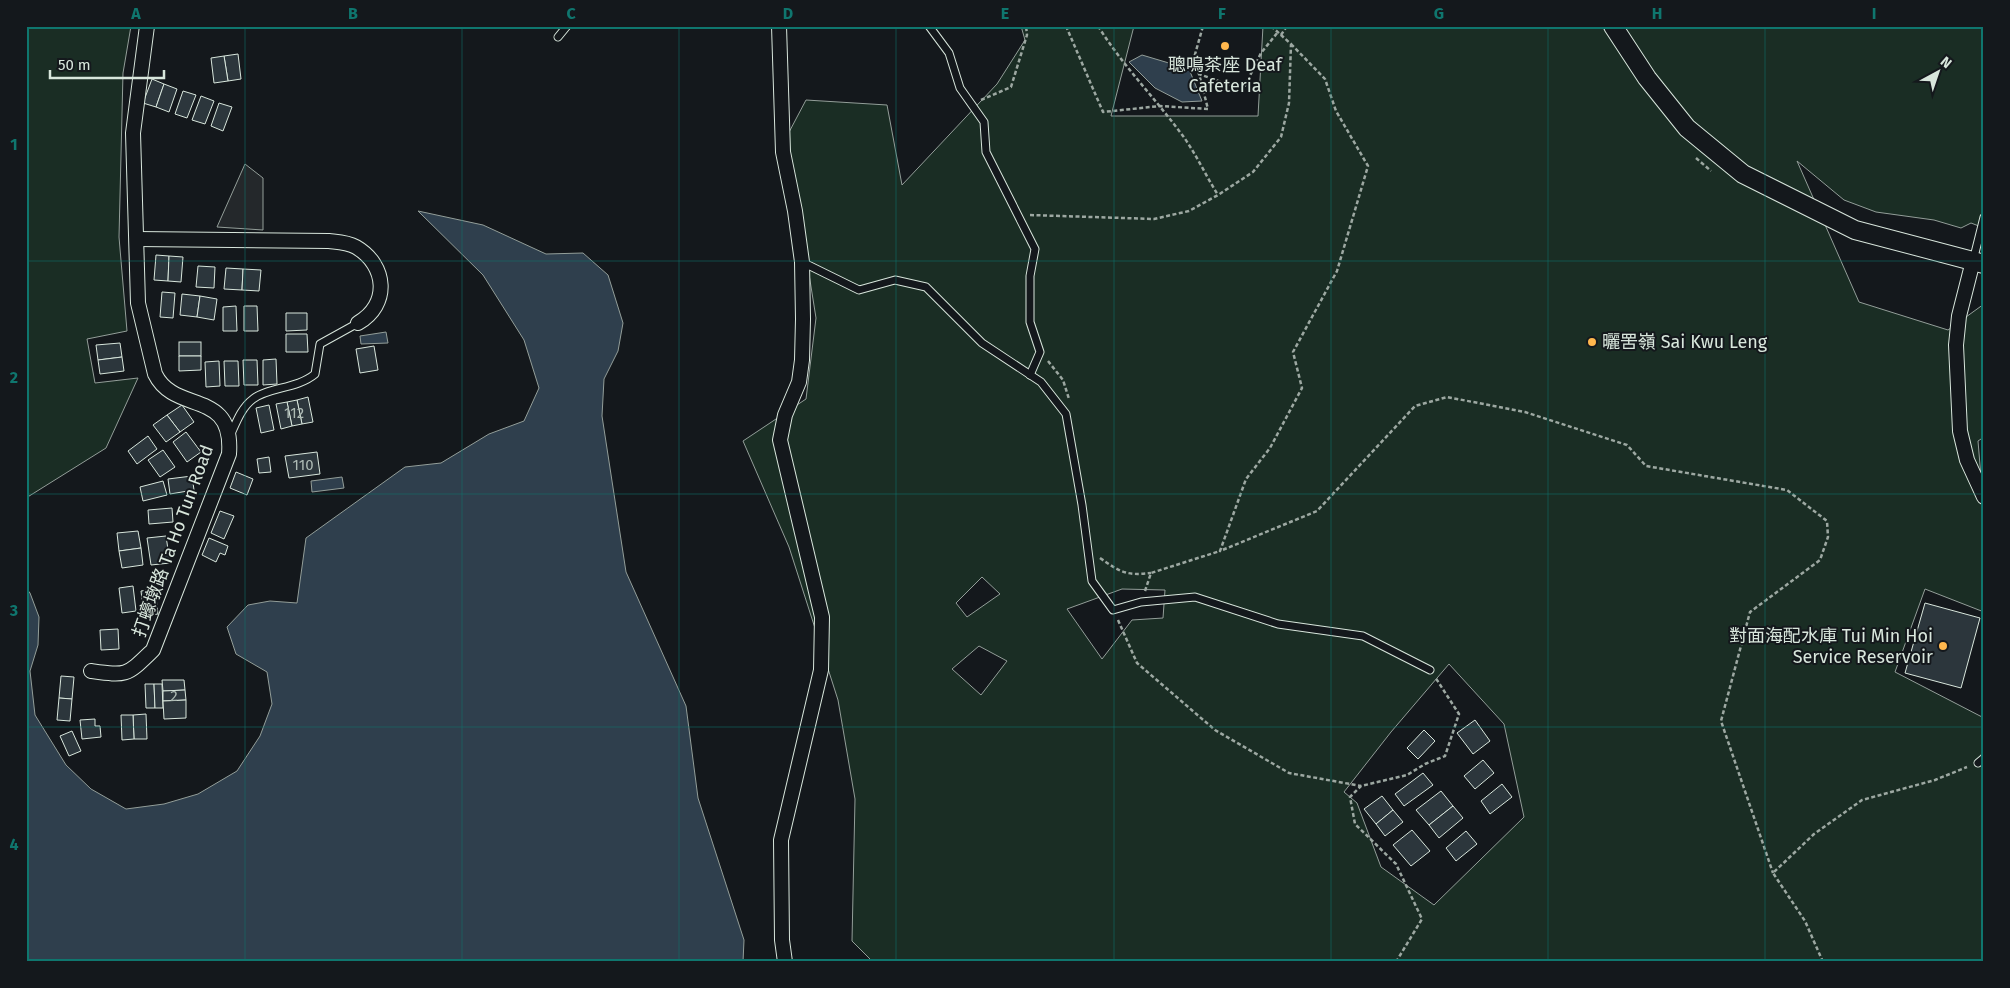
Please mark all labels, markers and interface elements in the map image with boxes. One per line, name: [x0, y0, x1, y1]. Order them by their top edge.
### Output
text: A: [130, 4, 141, 23]
text: B: [348, 4, 358, 23]
text: C: [566, 4, 576, 23]
text: D: [783, 4, 793, 23]
text: E: [1001, 4, 1009, 23]
text: F: [1218, 4, 1226, 23]
text: G: [1434, 4, 1444, 23]
text: H: [1652, 4, 1662, 23]
text: I: [1872, 4, 1876, 23]
marker: 聰鳴茶座 Deaf Cafeteria: [1219, 40, 1231, 52]
scale bar: [50, 48, 164, 80]
north arrow: [1912, 48, 1962, 98]
text: N: [1937, 53, 1955, 72]
place label: 聰鳴茶座 Deaf Cafeteria: [1168, 54, 1284, 97]
text: 50 m: [58, 56, 91, 74]
text: 1: [10, 135, 18, 154]
place label: 曬罟嶺 Sai Kwu Leng: [1602, 331, 1768, 353]
marker: 曬罟嶺 Sai Kwu Leng: [1586, 336, 1598, 348]
text: 2: [10, 368, 18, 387]
house number: 112: [284, 404, 304, 422]
street label: 打蠔墩路 Ta Ho Tun Road: [128, 442, 218, 640]
house number: 110: [292, 456, 314, 474]
text: 3: [9, 601, 18, 620]
place label: 對面海配水庫 Tui Min Hoi Service Reservoir: [1729, 625, 1933, 668]
marker: 對面海配水庫 Tui Min Hoi Service Reservoir: [1937, 640, 1949, 652]
house number: 2: [170, 687, 178, 705]
text: 4: [9, 835, 19, 854]

